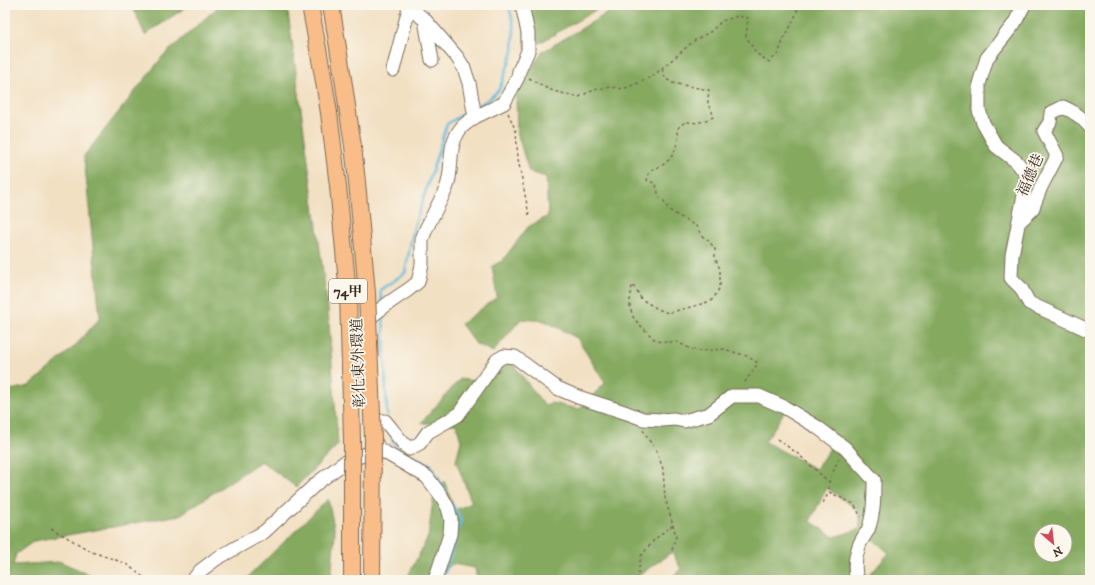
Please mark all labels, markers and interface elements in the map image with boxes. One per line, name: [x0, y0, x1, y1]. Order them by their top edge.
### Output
street label: 福德巷: [1013, 151, 1048, 200]
road number: 74甲: [329, 279, 367, 303]
street label: 彰化東外環道: [347, 318, 370, 408]
north arrow: [1033, 523, 1073, 563]
text: N: [1050, 543, 1064, 559]

